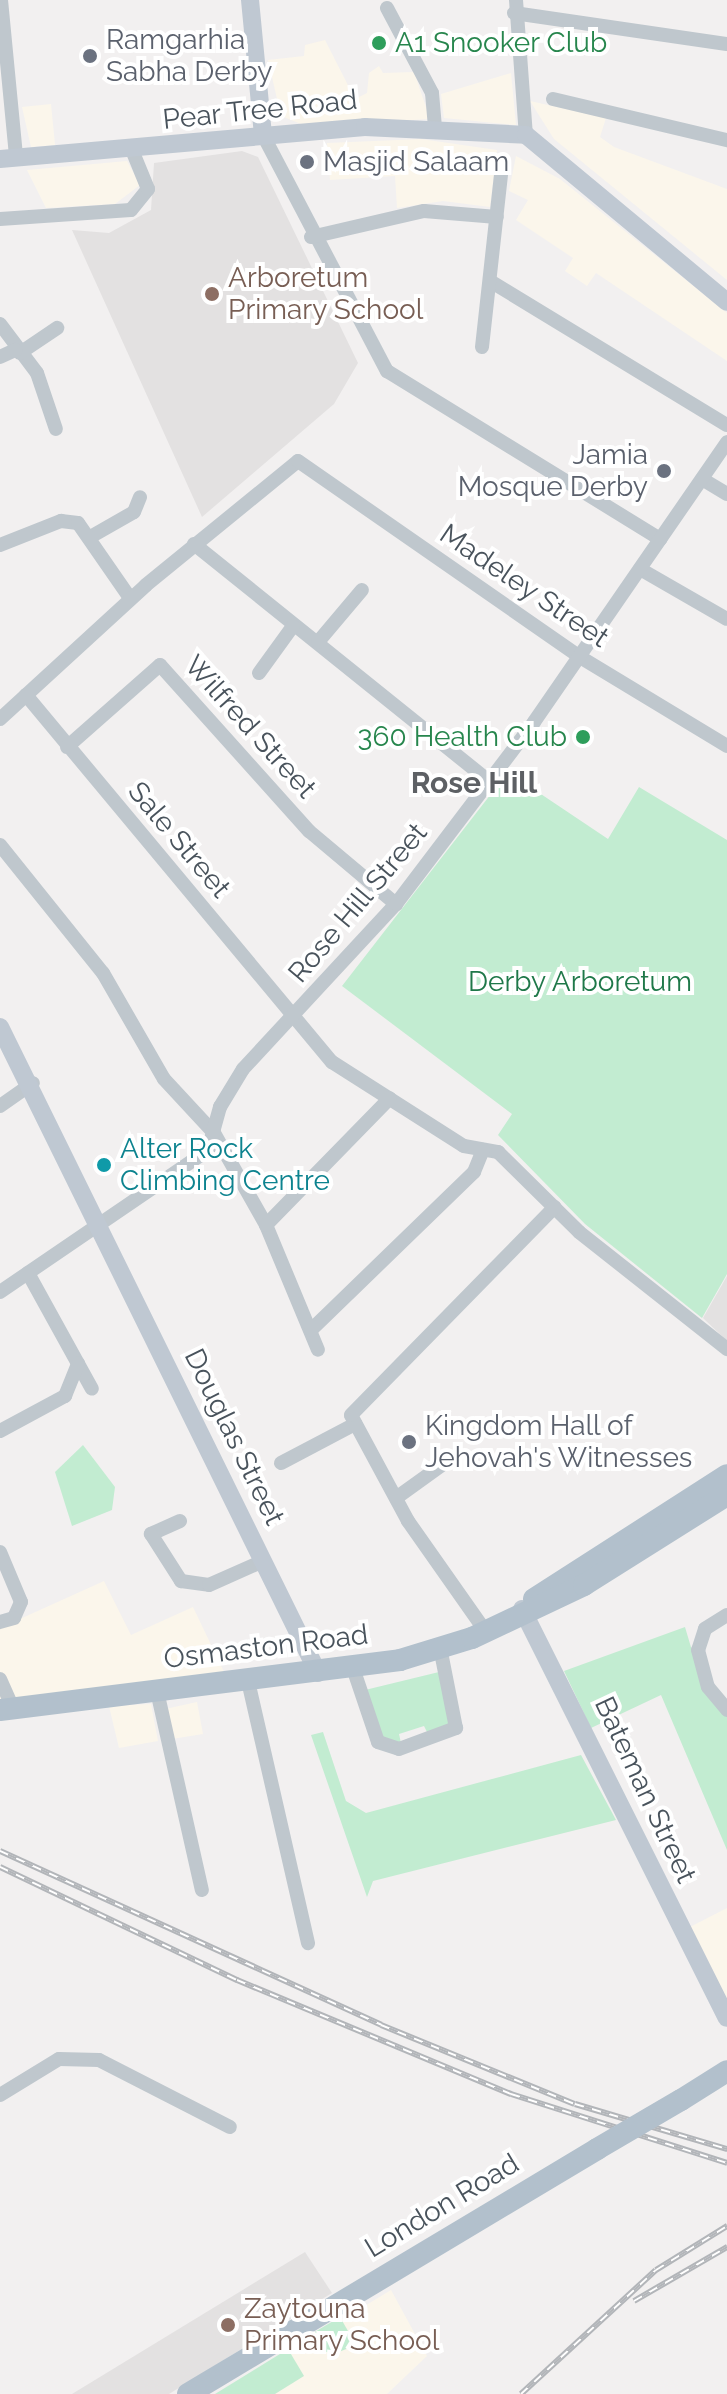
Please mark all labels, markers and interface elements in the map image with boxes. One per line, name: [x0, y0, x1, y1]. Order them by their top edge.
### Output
place label: Ramgarhia Sabha Derby: [106, 23, 272, 89]
place label: A1 Snooker Club: [395, 26, 608, 60]
marker: A1 Snooker Club: [370, 34, 388, 52]
marker: Ramgarhia Sabha Derby: [81, 47, 99, 65]
street label: Pear Tree Road: [160, 83, 360, 137]
place label: Masjid Salaam: [323, 145, 509, 179]
marker: Masjid Salaam: [298, 153, 316, 171]
place label: Arboretum Primary School: [228, 261, 424, 327]
marker: Arboretum Primary School: [203, 285, 221, 303]
place label: Jamia Mosque Derby: [458, 438, 648, 504]
marker: Jamia Mosque Derby: [655, 462, 673, 480]
street label: Madeley Street: [433, 517, 615, 655]
street label: Wilfred Street: [177, 649, 323, 805]
place label: 360 Health Club: [358, 720, 567, 754]
marker: 360 Health Club: [574, 728, 592, 746]
district label: Rose Hill: [411, 765, 537, 801]
street label: Sale Street: [121, 775, 237, 905]
street label: Rose Hill Street: [281, 816, 435, 990]
park label: Derby Arboretum: [467, 965, 693, 999]
place label: Alter Rock Climbing Centre: [120, 1132, 330, 1198]
marker: Alter Rock Climbing Centre: [95, 1156, 113, 1174]
street label: Douglas Street: [177, 1343, 291, 1531]
place label: Kingdom Hall of Jehovah's Witnesses: [425, 1409, 693, 1475]
marker: Kingdom Hall of Jehovah's Witnesses: [400, 1433, 418, 1451]
street label: Osmaston Road: [162, 1618, 370, 1676]
street label: Bateman Street: [587, 1692, 703, 1888]
street label: London Road: [359, 2147, 525, 2265]
place label: Zaytouna Primary School: [244, 2292, 440, 2358]
marker: Zaytouna Primary School: [219, 2316, 237, 2334]

